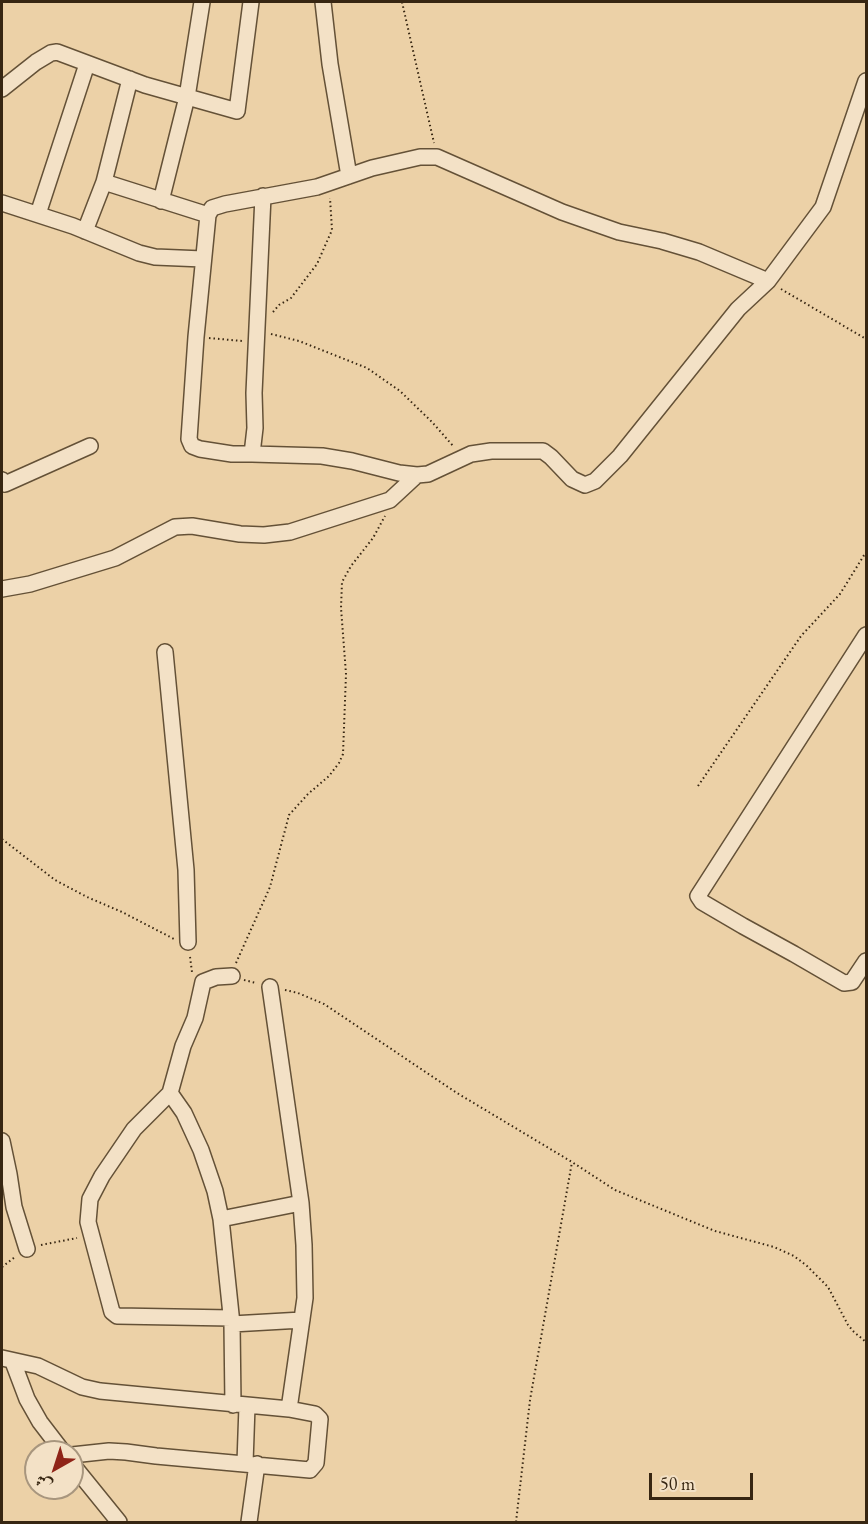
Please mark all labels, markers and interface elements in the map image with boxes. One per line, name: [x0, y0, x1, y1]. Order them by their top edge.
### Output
north arrow: [24, 1440, 84, 1500]
scale bar: [652, 1461, 756, 1499]
text: ش: [31, 1470, 56, 1496]
text: 50 m: [660, 1472, 695, 1495]

